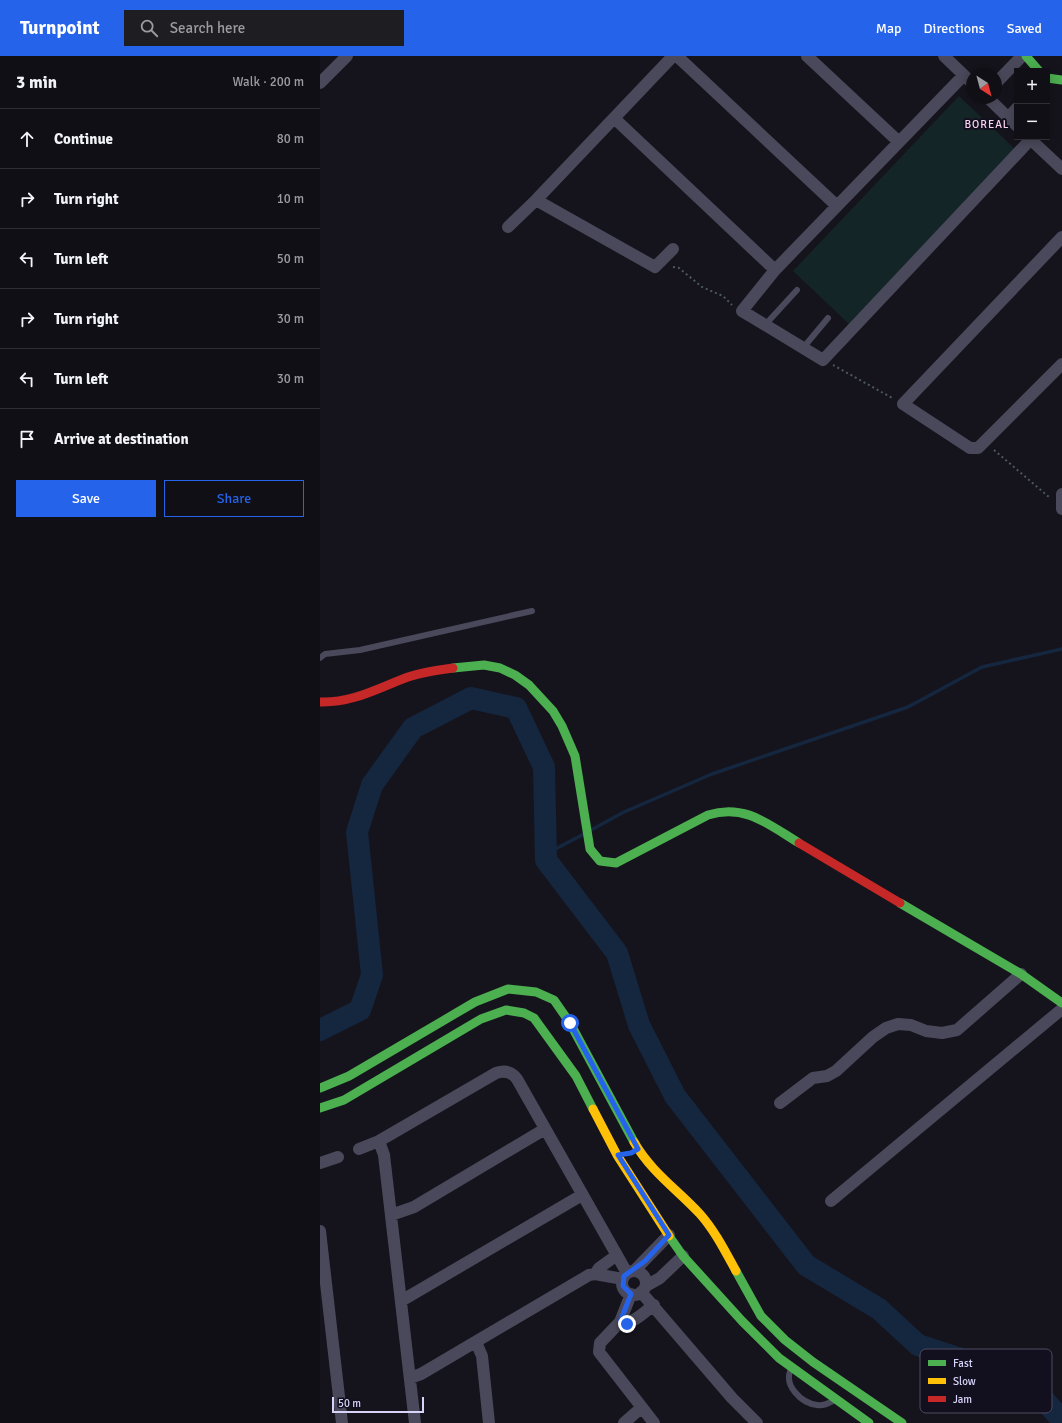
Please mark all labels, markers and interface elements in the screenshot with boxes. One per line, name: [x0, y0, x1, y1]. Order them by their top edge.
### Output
search box: [124, 10, 404, 46]
text: Turnpoint: [20, 16, 100, 40]
icon: search: [138, 17, 160, 39]
text: Search here: [170, 19, 245, 37]
text: Map: [876, 20, 902, 37]
text: Directions: [924, 20, 985, 37]
text: Saved: [1007, 20, 1042, 37]
north arrow: [966, 68, 1002, 104]
map controls: [1014, 68, 1050, 140]
button: +: [1014, 68, 1050, 104]
text: 3 min: [16, 72, 57, 93]
text: Walk · 200 m: [233, 74, 304, 90]
button: −: [1014, 104, 1050, 140]
district label: BOREAL: [964, 118, 1010, 131]
icon: ahead: [16, 128, 38, 150]
text: Continue: [54, 130, 113, 148]
text: 80 m: [277, 131, 304, 147]
icon: right: [16, 188, 38, 210]
text: Turn right: [54, 190, 119, 208]
text: 10 m: [277, 191, 304, 207]
icon: left: [16, 248, 38, 270]
text: Turn left: [54, 250, 108, 268]
text: 50 m: [277, 251, 304, 267]
icon: right: [16, 308, 38, 330]
text: Turn right: [54, 310, 119, 328]
text: 30 m: [277, 311, 304, 327]
icon: left: [16, 368, 38, 390]
text: Turn left: [54, 370, 108, 388]
text: 30 m: [277, 371, 304, 387]
icon: arrive: [16, 428, 38, 450]
text: Arrive at destination: [54, 430, 189, 448]
button: Save: [16, 480, 156, 517]
button: Share: [164, 480, 304, 517]
route start: [561, 1014, 579, 1032]
route end: [618, 1315, 636, 1333]
legend: [920, 1349, 1052, 1413]
text: Fast: [953, 1357, 973, 1370]
text: Slow: [953, 1375, 976, 1388]
text: Jam: [953, 1393, 972, 1406]
scale bar: [332, 1395, 424, 1414]
text: 50 m: [338, 1397, 361, 1410]

